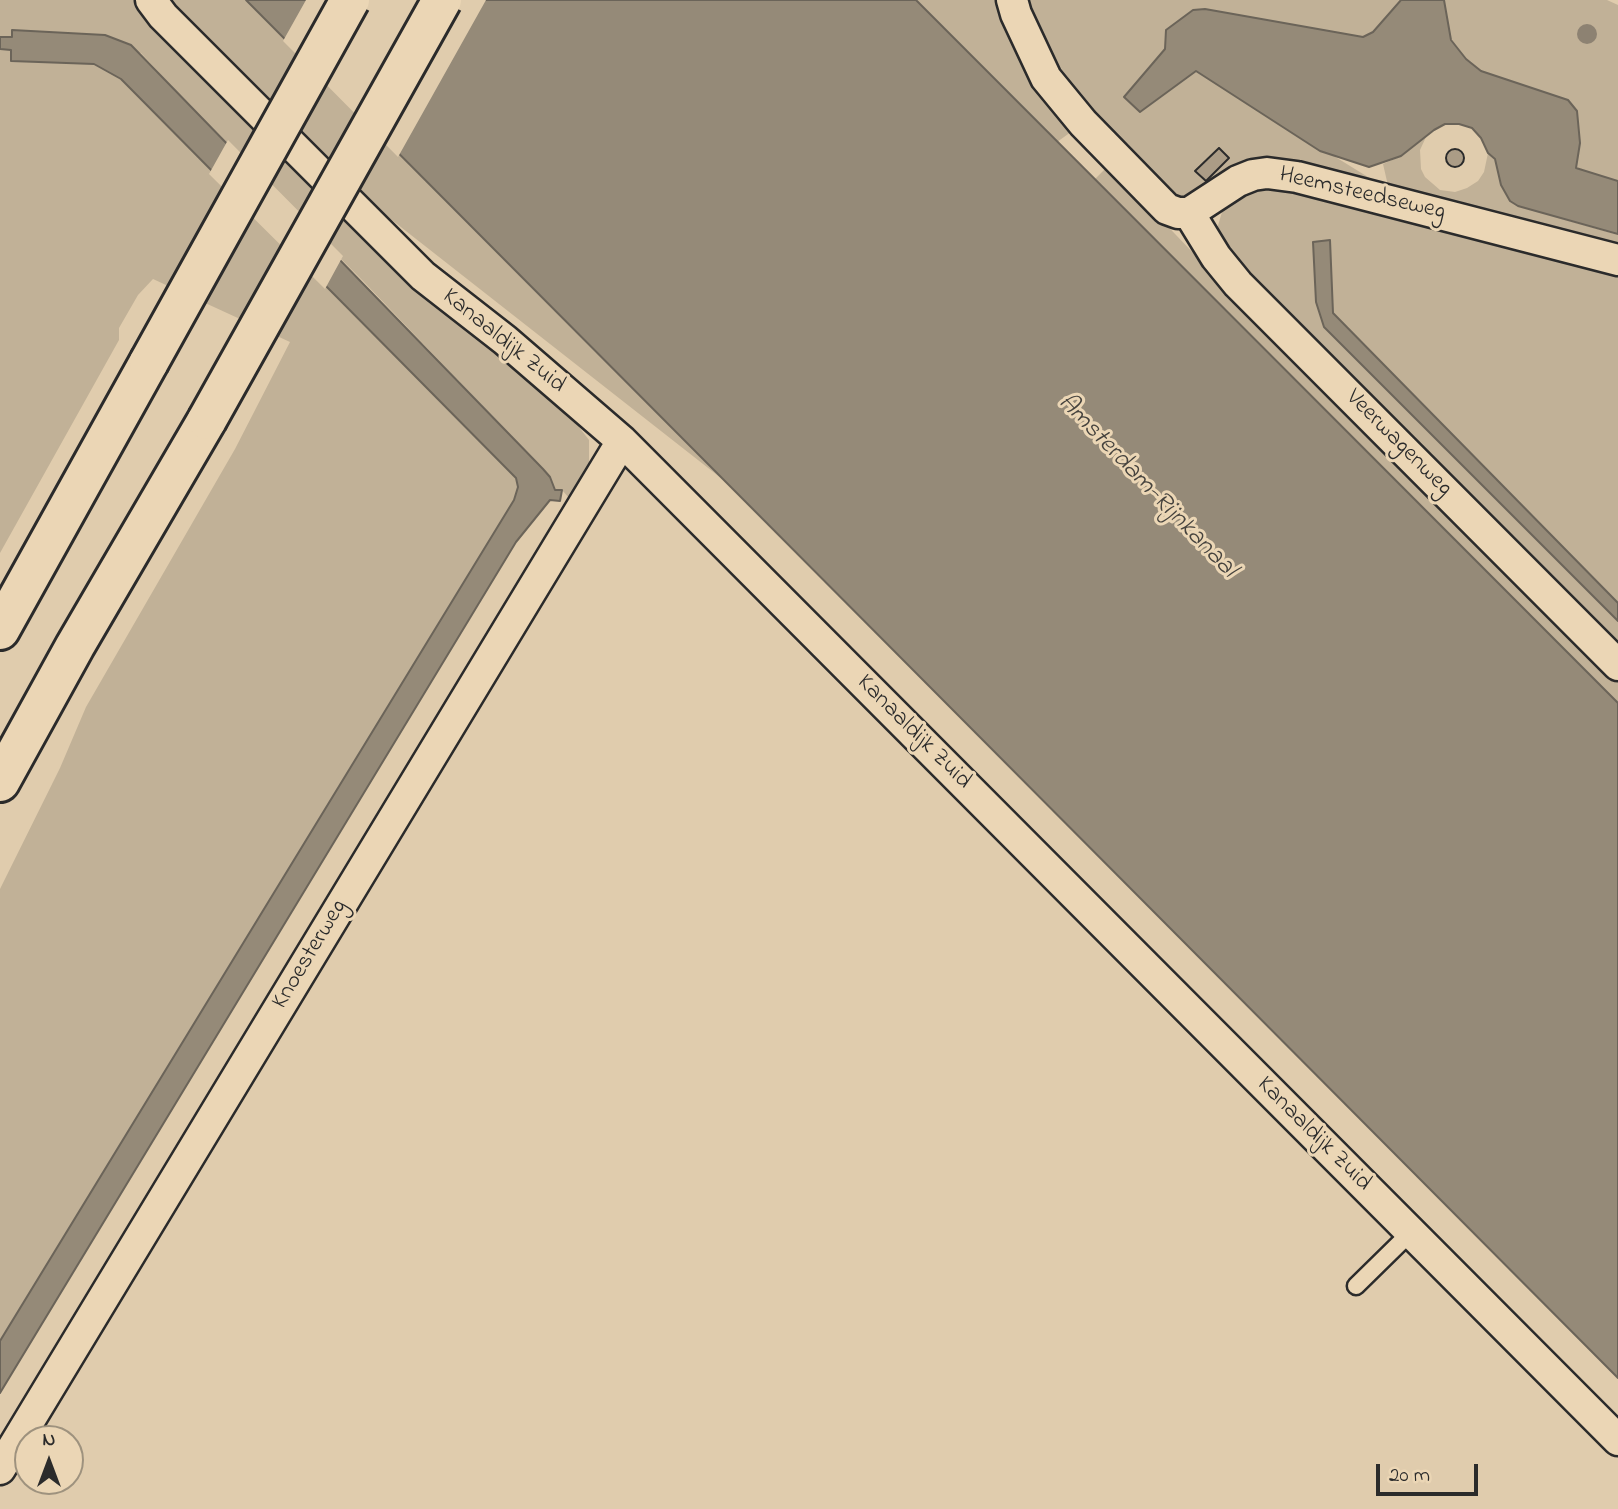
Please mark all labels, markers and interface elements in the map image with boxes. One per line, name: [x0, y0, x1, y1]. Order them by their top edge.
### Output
street label: Heemsteedseweg: [1276, 162, 1448, 228]
street label: Kanaaldijk Zuid: [435, 283, 571, 401]
street label: Veerwagenweg: [1338, 384, 1458, 504]
water label: Amsterdam-Rijnkanaal: [1050, 388, 1242, 586]
street label: Kanaaldijk Zuid: [850, 670, 976, 796]
street label: Knoesterweg: [267, 895, 355, 1015]
street label: Kanaaldijk Zuid: [1250, 1072, 1376, 1198]
north arrow: [14, 1425, 84, 1495]
text: N: [43, 1427, 55, 1454]
scale bar: [1380, 1450, 1482, 1494]
text: 20 m: [1389, 1461, 1430, 1491]

